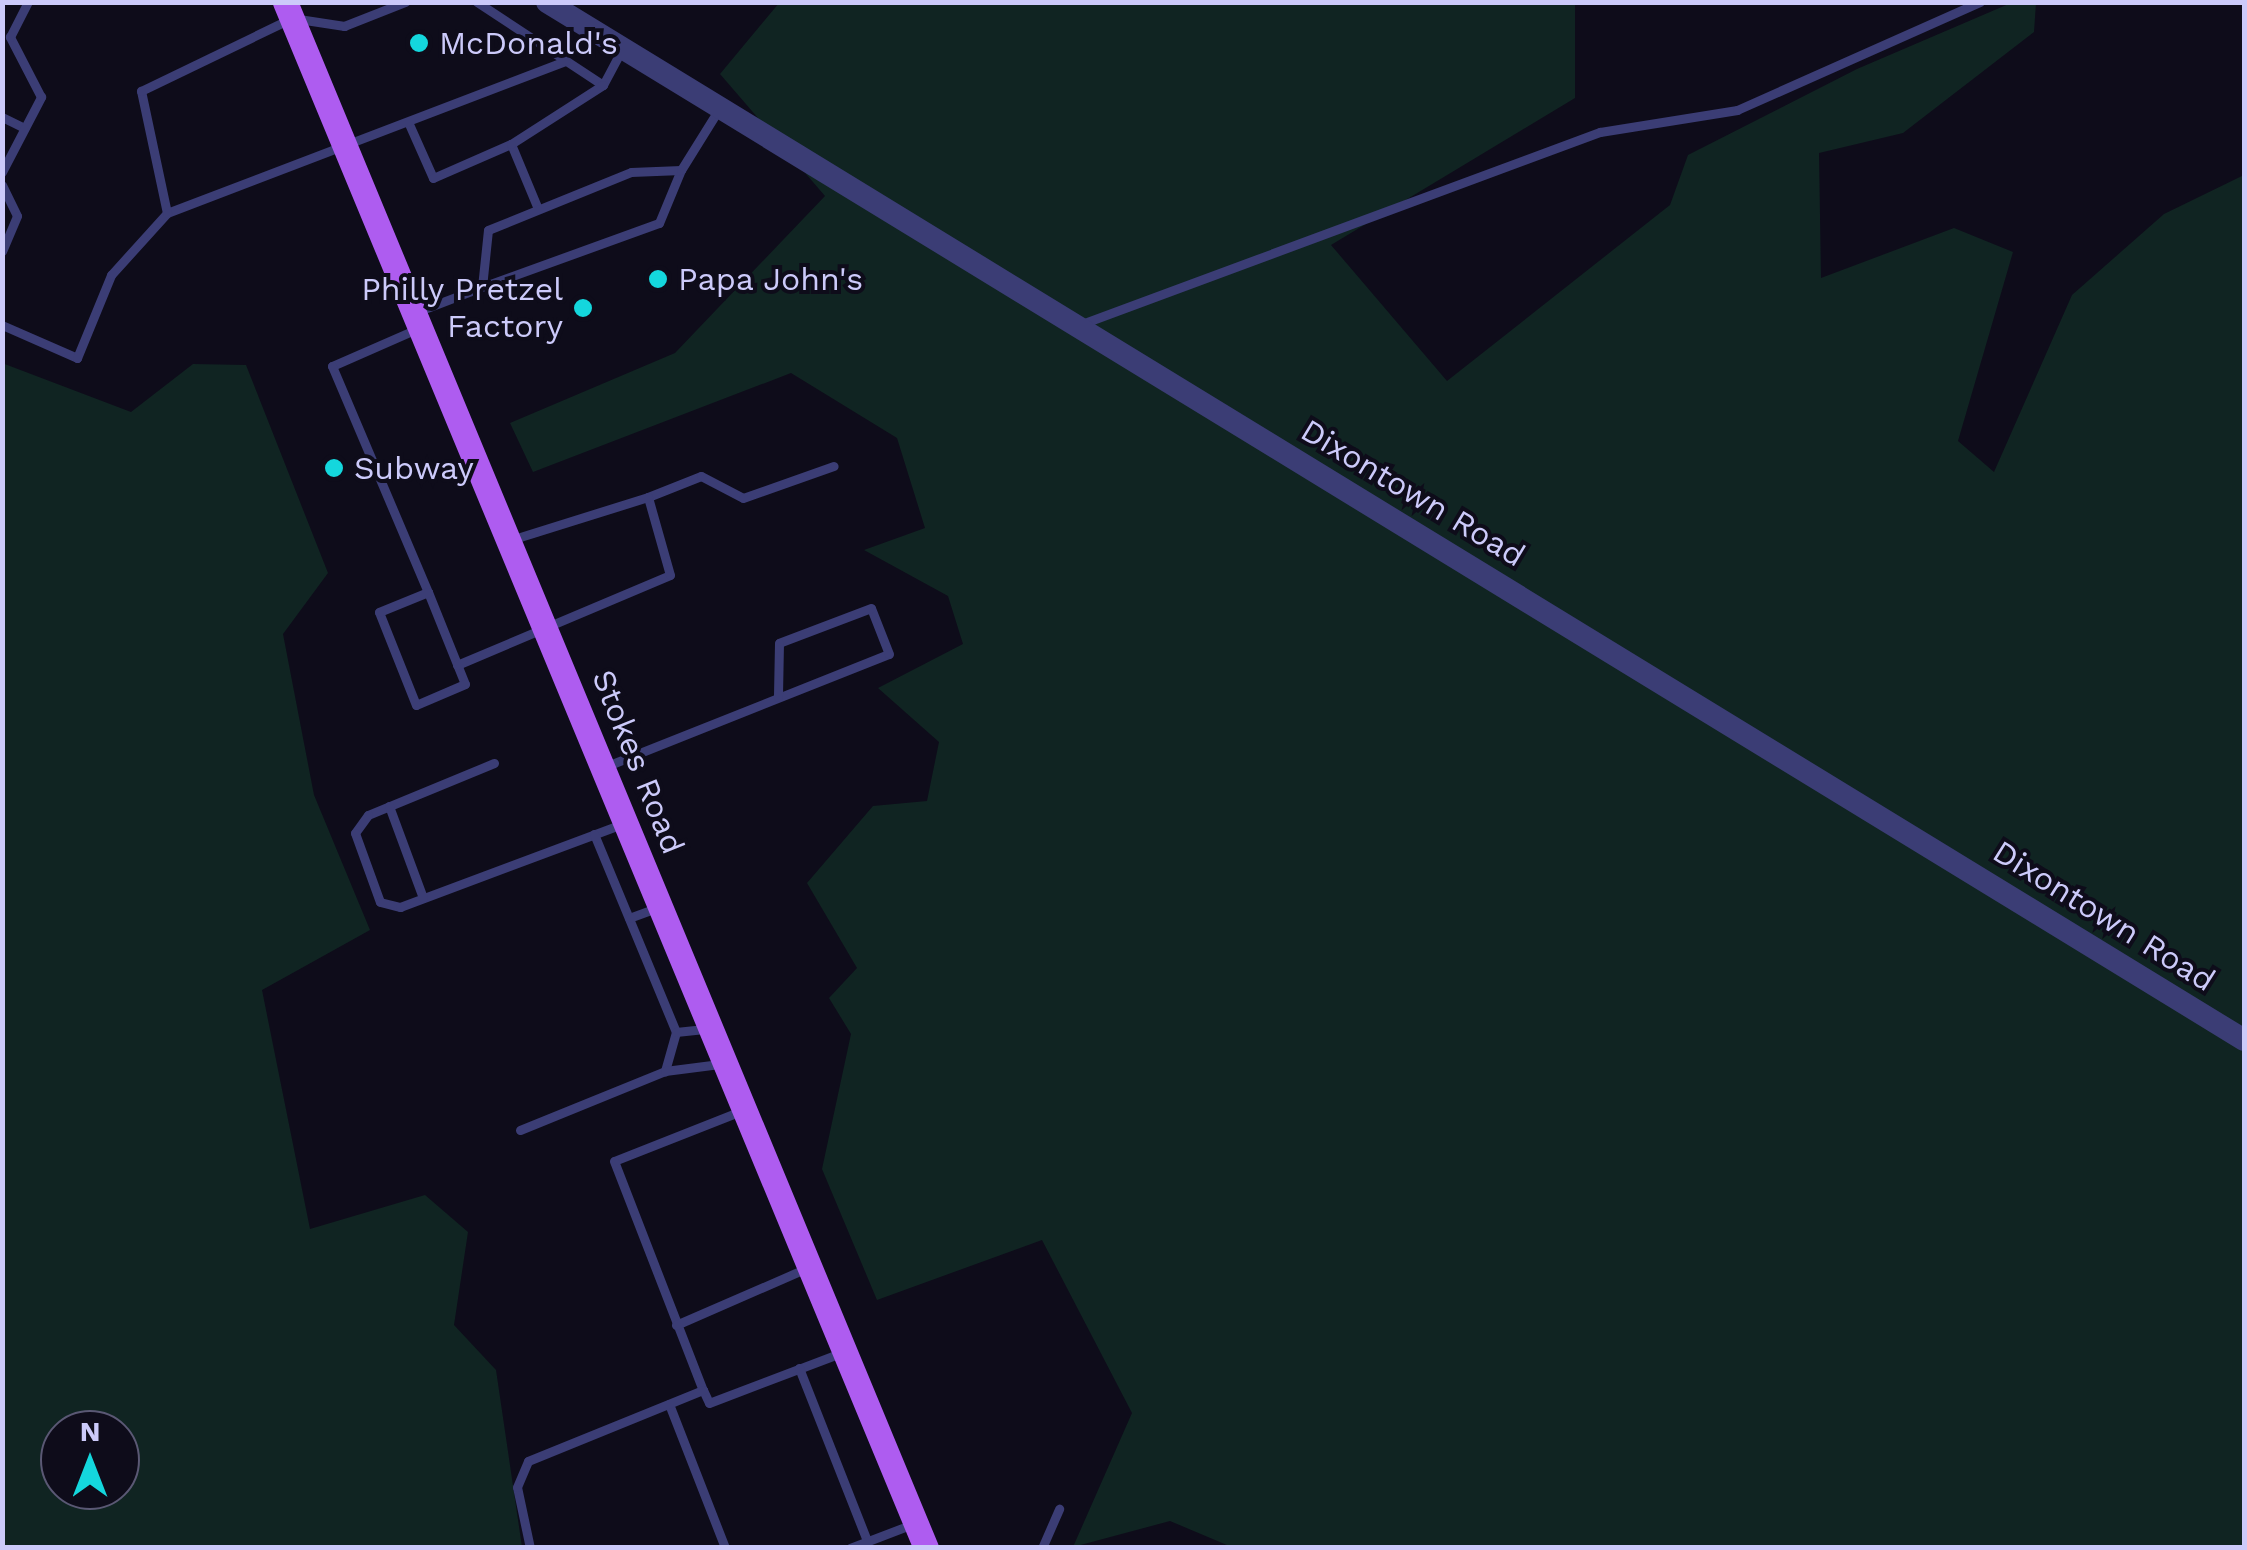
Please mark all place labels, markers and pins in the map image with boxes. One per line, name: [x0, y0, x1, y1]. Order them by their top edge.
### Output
place label: McDonald's: [439, 24, 618, 62]
marker: McDonald's: [408, 32, 430, 54]
place label: Papa John's: [678, 260, 865, 298]
marker: Papa John's: [647, 268, 669, 290]
place label: Philly Pretzel Factory: [360, 271, 563, 346]
marker: Philly Pretzel Factory: [572, 297, 594, 319]
place label: Subway: [354, 449, 474, 487]
marker: Subway: [323, 457, 345, 479]

